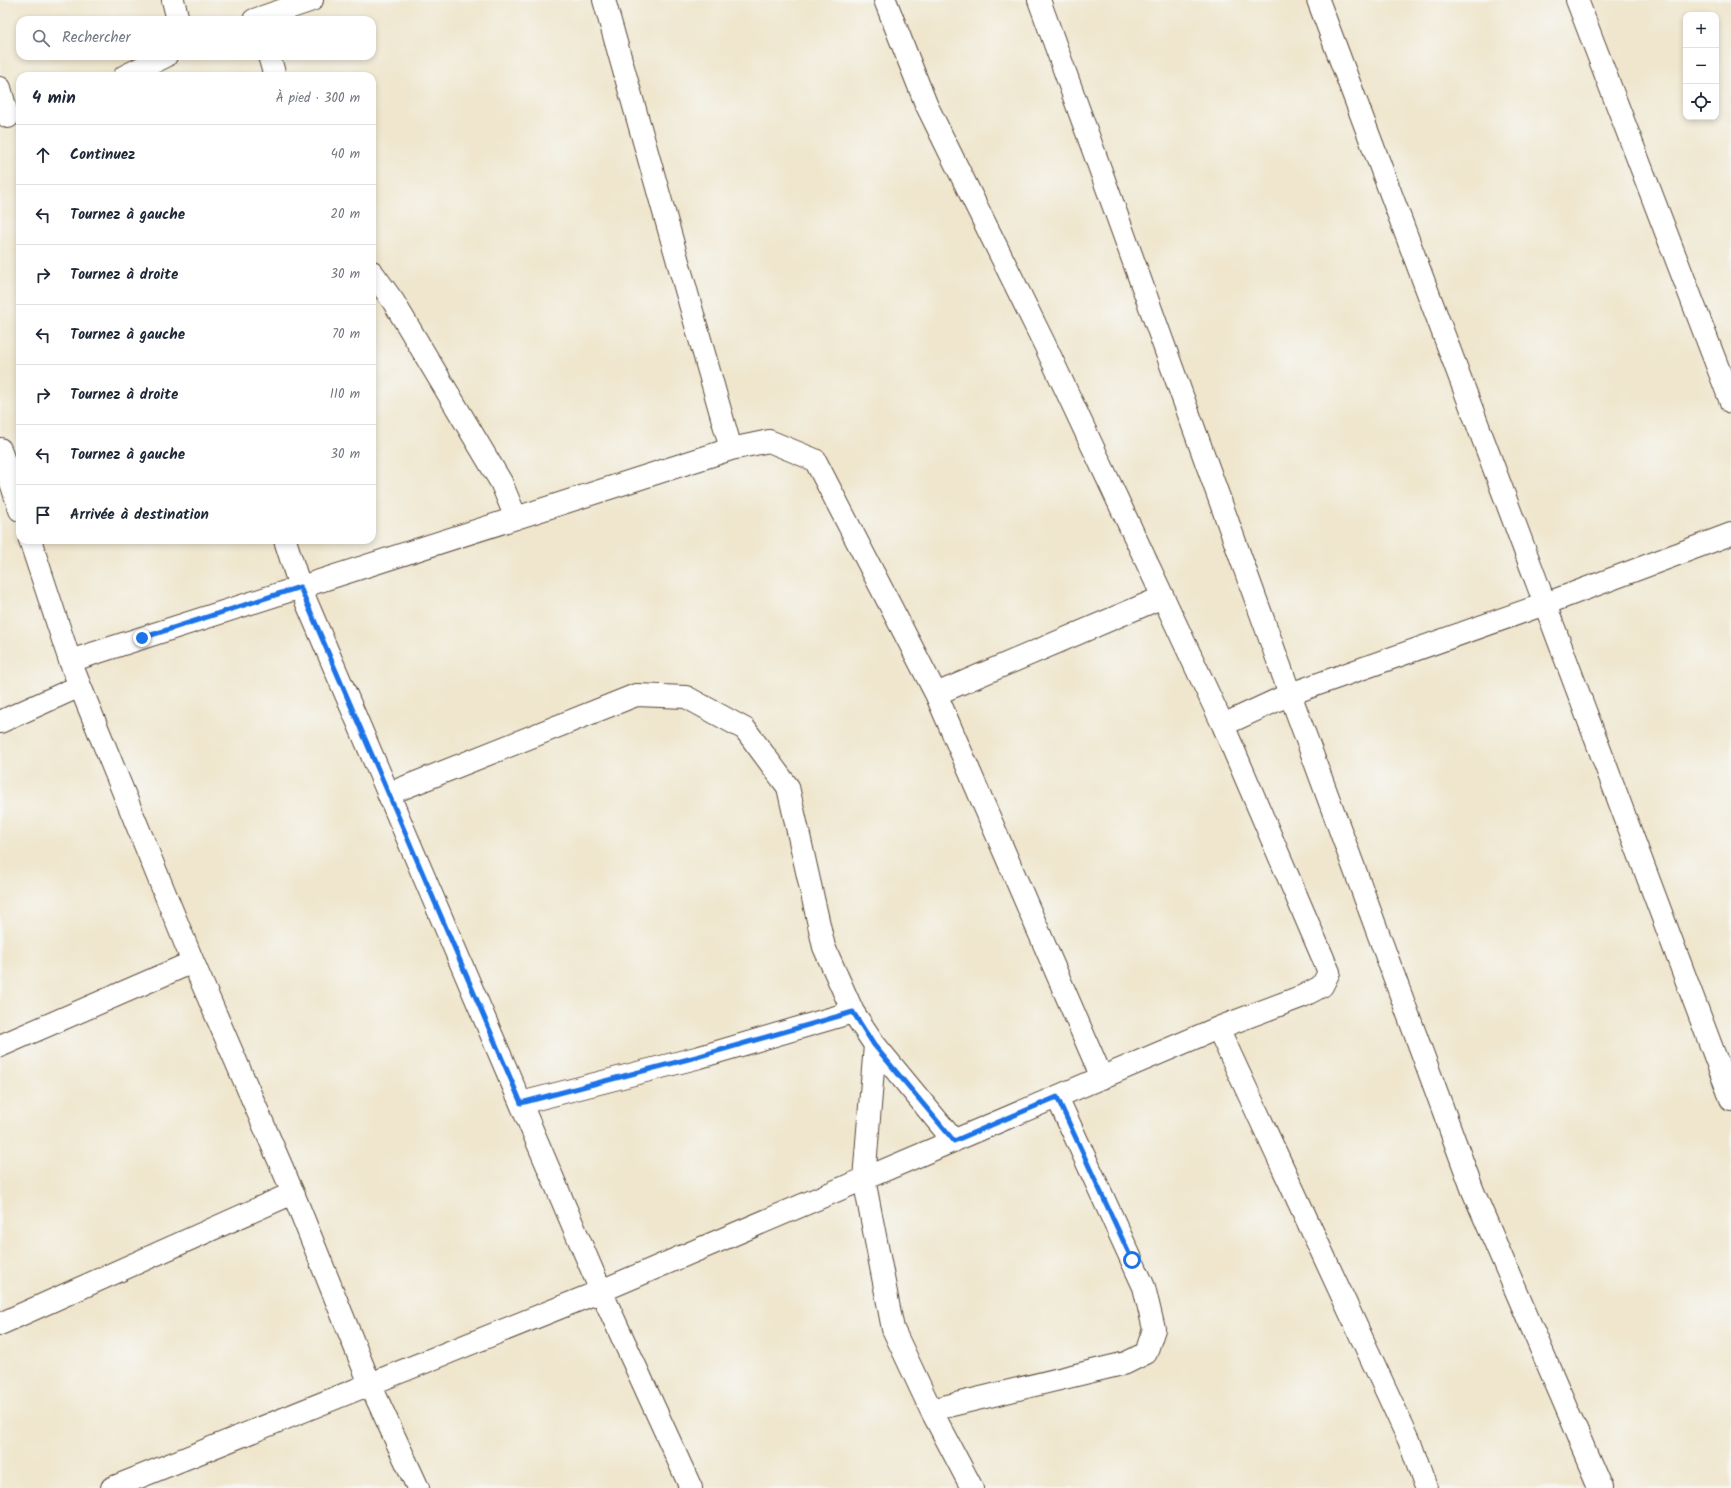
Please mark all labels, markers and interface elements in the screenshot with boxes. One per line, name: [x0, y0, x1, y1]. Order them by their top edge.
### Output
map controls: [1683, 12, 1719, 120]
button: +: [1683, 12, 1719, 48]
search box: [16, 16, 376, 60]
text: Rechercher: [62, 26, 130, 50]
icon: search: [30, 27, 52, 49]
button: −: [1683, 48, 1719, 84]
button: locate: [1683, 84, 1719, 120]
text: 4 min: [32, 85, 76, 112]
text: À pied · 300 m: [276, 88, 360, 109]
text: Continuez: [70, 143, 135, 167]
icon: ahead: [32, 144, 54, 166]
text: 40 m: [331, 144, 360, 165]
text: Tournez à gauche: [70, 203, 185, 227]
icon: left: [32, 204, 54, 226]
text: 20 m: [330, 204, 360, 225]
text: Tournez à droite: [70, 263, 178, 287]
icon: right: [32, 264, 54, 286]
text: 30 m: [331, 264, 360, 285]
text: Tournez à gauche: [70, 323, 185, 347]
icon: left: [32, 324, 54, 346]
text: 70 m: [332, 324, 360, 345]
text: Tournez à droite: [70, 383, 178, 407]
icon: right: [32, 384, 54, 406]
text: 110 m: [330, 384, 360, 405]
text: Tournez à gauche: [70, 443, 185, 467]
icon: left: [32, 444, 54, 466]
text: 30 m: [331, 444, 360, 465]
text: Arrivée à destination: [70, 503, 209, 527]
icon: arrive: [32, 504, 54, 526]
route end: [133, 629, 151, 647]
route start: [1123, 1251, 1141, 1269]

